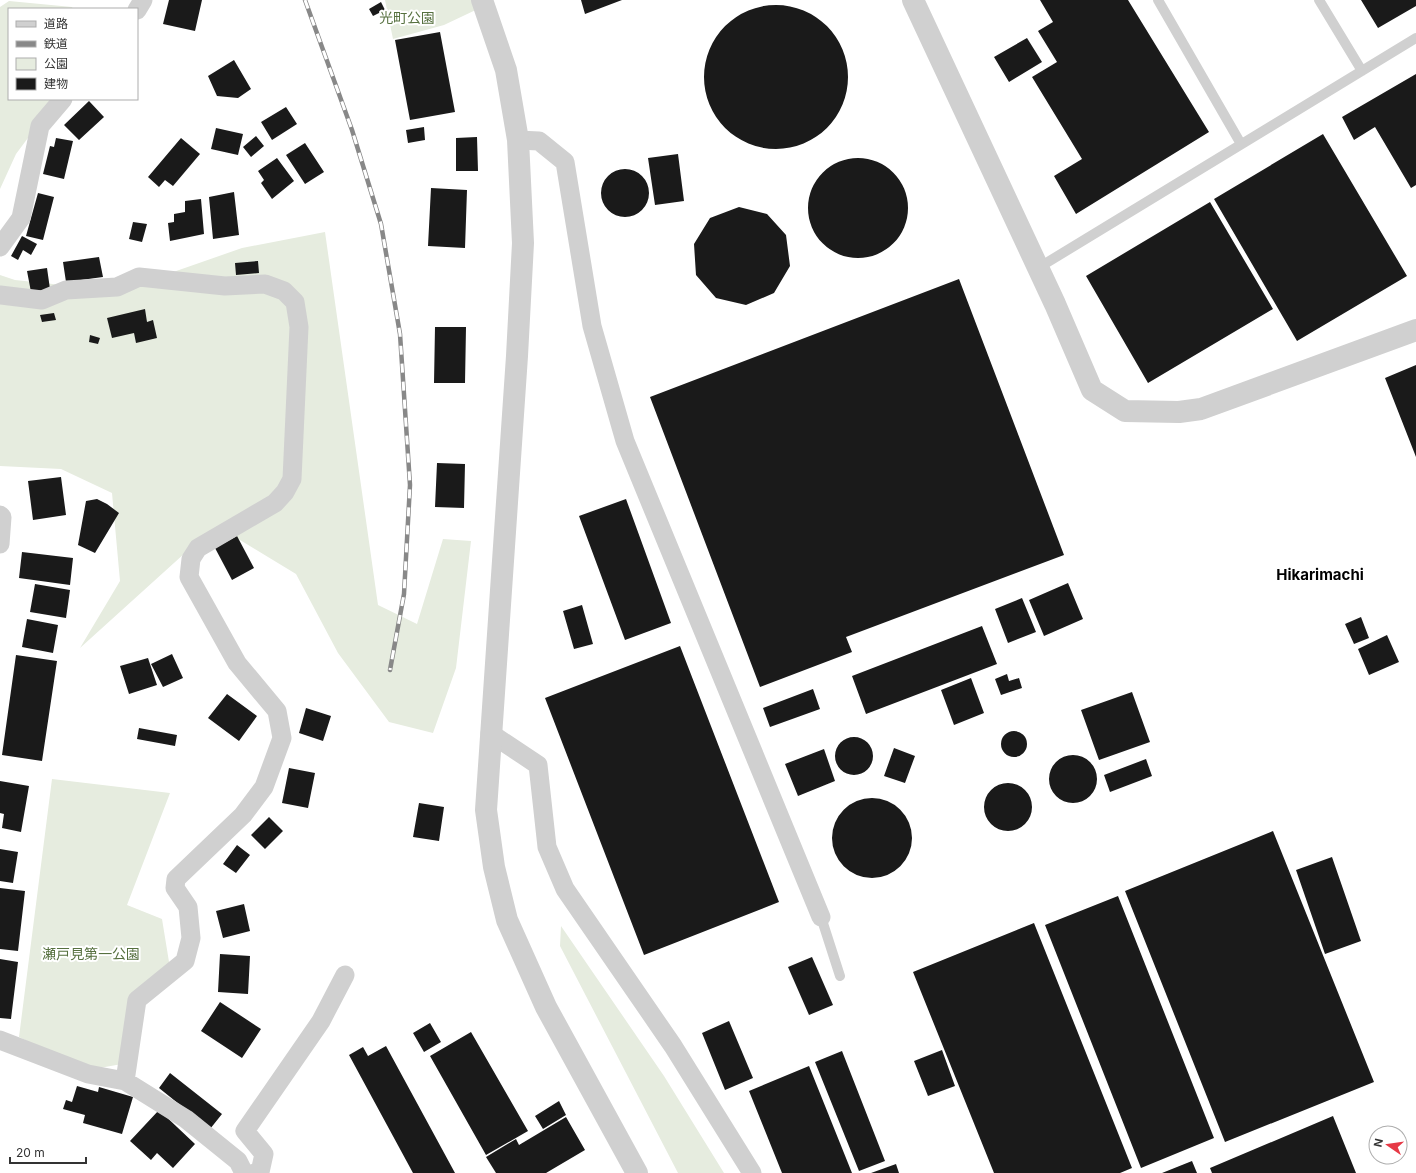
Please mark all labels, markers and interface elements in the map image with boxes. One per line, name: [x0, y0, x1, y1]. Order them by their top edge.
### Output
legend: [8, 8, 138, 100]
park label: 光町公園: [379, 9, 435, 26]
text: 道路: [44, 16, 68, 31]
text: 鉄道: [44, 36, 68, 51]
text: 公園: [44, 56, 68, 71]
text: 建物: [44, 76, 68, 91]
district label: Hikarimachi: [1276, 565, 1364, 584]
park label: 瀬戸見第一公園: [42, 945, 140, 962]
north arrow: [1368, 1125, 1408, 1165]
text: N: [1370, 1137, 1386, 1148]
scale bar: [10, 1139, 86, 1165]
text: 20 m: [16, 1145, 45, 1160]

